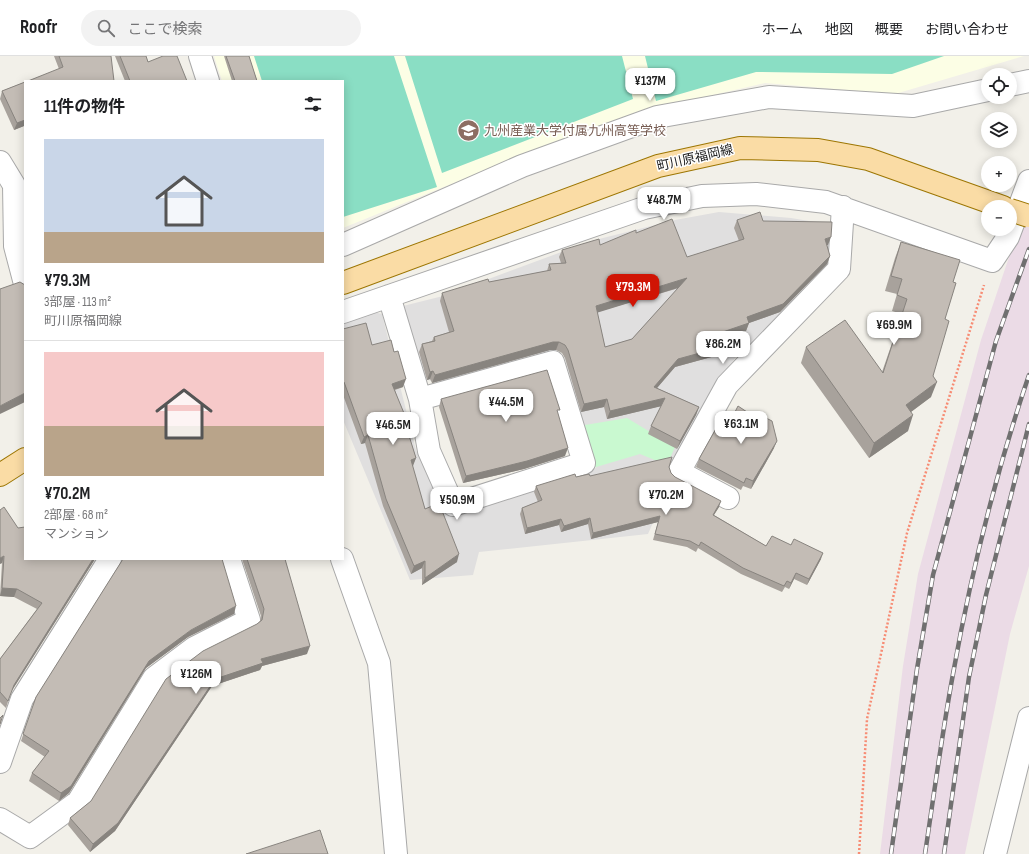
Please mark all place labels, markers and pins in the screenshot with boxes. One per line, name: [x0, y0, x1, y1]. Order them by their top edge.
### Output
pin: ¥137M: [622, 68, 678, 102]
school or university icon: 九州産業大学付属九州高等学校: [455, 118, 481, 144]
place label: 九州産業大学付属九州高等学校: [484, 123, 666, 139]
pin: ¥48.7M: [631, 187, 697, 221]
pin: ¥79.3M: [600, 274, 666, 308]
pin: ¥69.9M: [861, 312, 927, 346]
pin: ¥86.2M: [690, 331, 756, 365]
pin: ¥44.5M: [473, 389, 539, 423]
pin: ¥63.1M: [708, 411, 774, 445]
pin: ¥46.5M: [360, 412, 426, 446]
pin: ¥70.2M: [633, 482, 699, 516]
pin: ¥50.9M: [424, 487, 490, 521]
pin: ¥126M: [168, 661, 224, 695]

